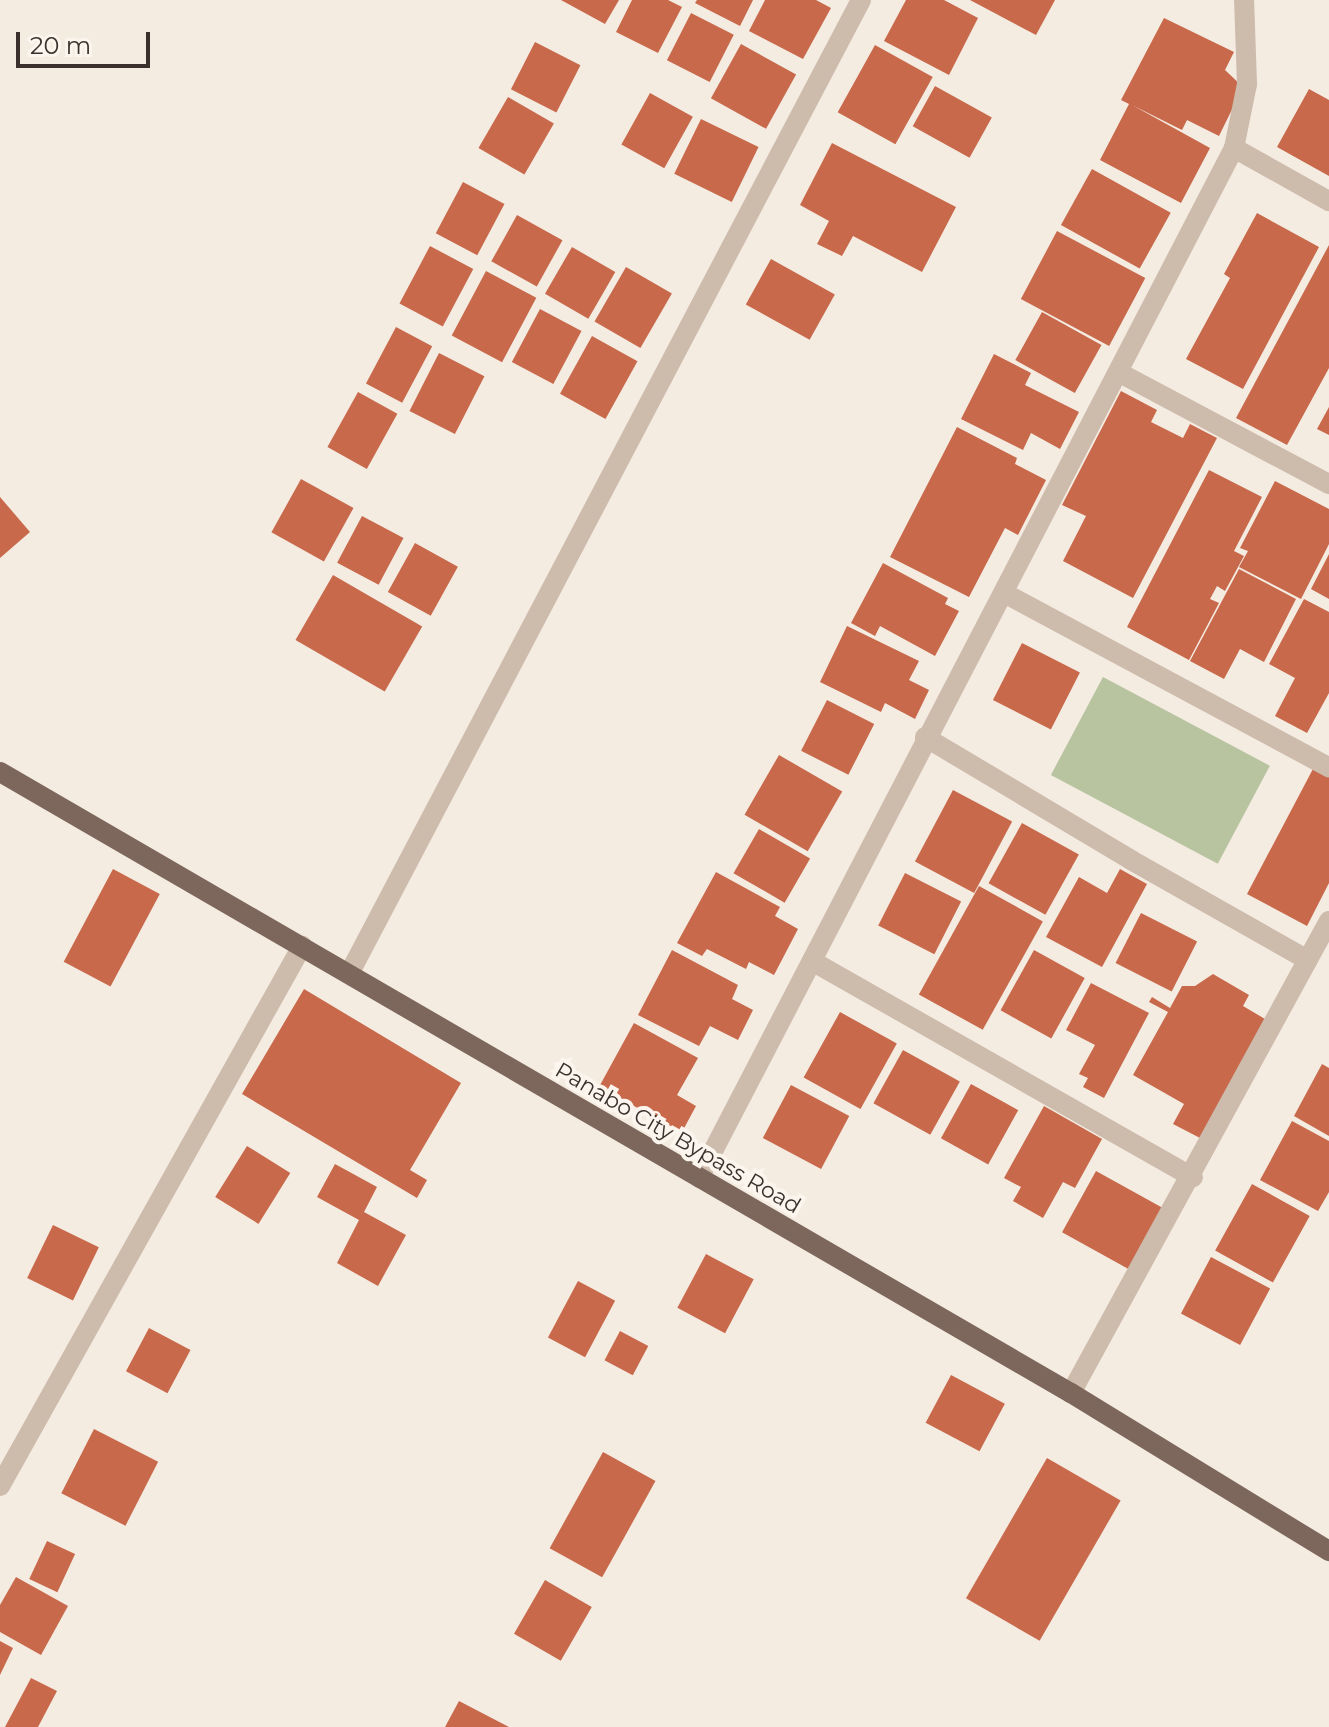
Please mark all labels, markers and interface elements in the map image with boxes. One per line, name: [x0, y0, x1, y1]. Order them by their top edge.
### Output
scale bar: [20, 16, 154, 66]
text: 20 m: [30, 31, 91, 60]
street label: Panabo City Bypass Road: [551, 1057, 805, 1219]

